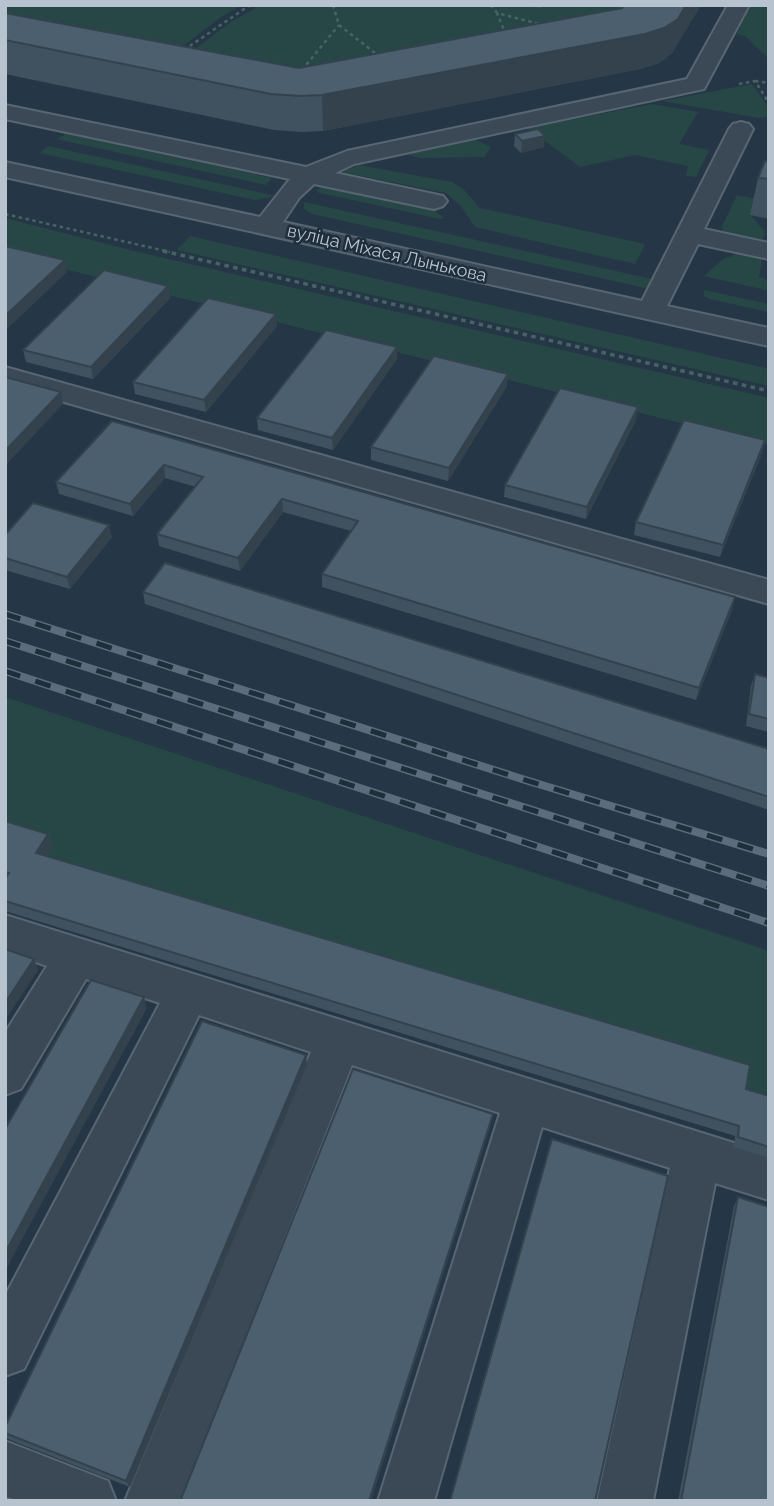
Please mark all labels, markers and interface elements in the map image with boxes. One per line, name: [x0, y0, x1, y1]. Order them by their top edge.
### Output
street label: вуліца Міхася Лынькова: [285, 219, 489, 286]

